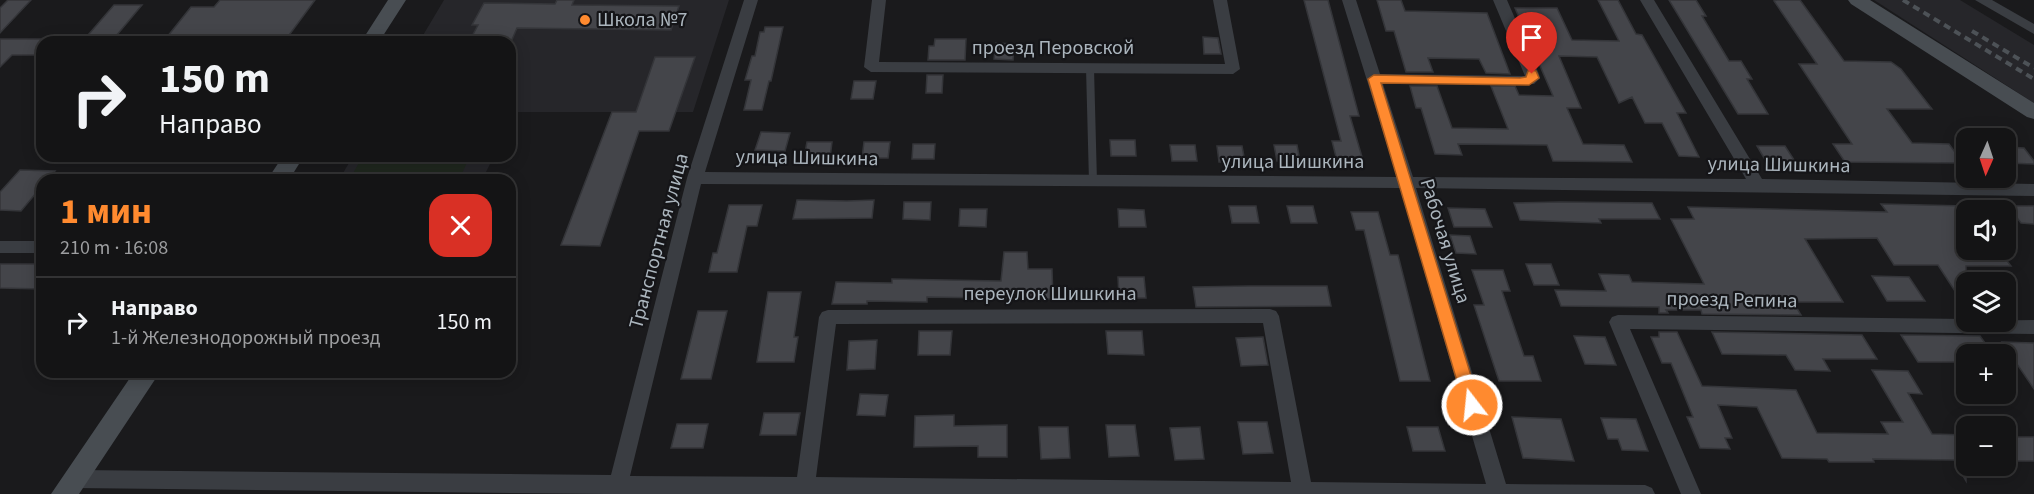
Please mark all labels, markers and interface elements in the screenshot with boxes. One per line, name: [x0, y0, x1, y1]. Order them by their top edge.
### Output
place label: Школа №7: [597, 6, 687, 34]
pin: [1506, 12, 1557, 74]
marker: Школа №7: [578, 13, 592, 27]
icon: arrive: [1515, 21, 1548, 54]
street label: проезд Перовской: [972, 34, 1134, 62]
text: 150 m: [159, 49, 270, 109]
icon: right: [60, 60, 138, 138]
text: Направо: [159, 105, 262, 144]
north arrow: [1956, 128, 2016, 188]
map controls: [1956, 128, 2016, 476]
street label: улица Шишкина: [735, 143, 879, 173]
street label: улица Шишкина: [1222, 148, 1364, 176]
street label: Транспортная улица: [622, 150, 696, 332]
street label: улица Шишкина: [1707, 150, 1851, 180]
street label: Рабочая улица: [1413, 175, 1477, 307]
text: 1 мин: [60, 186, 152, 237]
button: close: [429, 194, 492, 257]
button: sound: [1956, 200, 2016, 260]
text: 210 m · 16:08: [60, 234, 168, 262]
button: layers: [1956, 272, 2016, 332]
street label: переулок Шишкина: [964, 280, 1137, 308]
street label: проезд Репина: [1666, 285, 1798, 315]
text: Направо: [111, 292, 198, 324]
icon: right: [60, 306, 93, 339]
text: 150 m: [437, 306, 492, 338]
text: 1-й Железнодорожный проезд: [111, 324, 381, 352]
button: +: [1956, 344, 2016, 404]
position arrow: [1440, 373, 1504, 437]
button: −: [1956, 416, 2016, 476]

